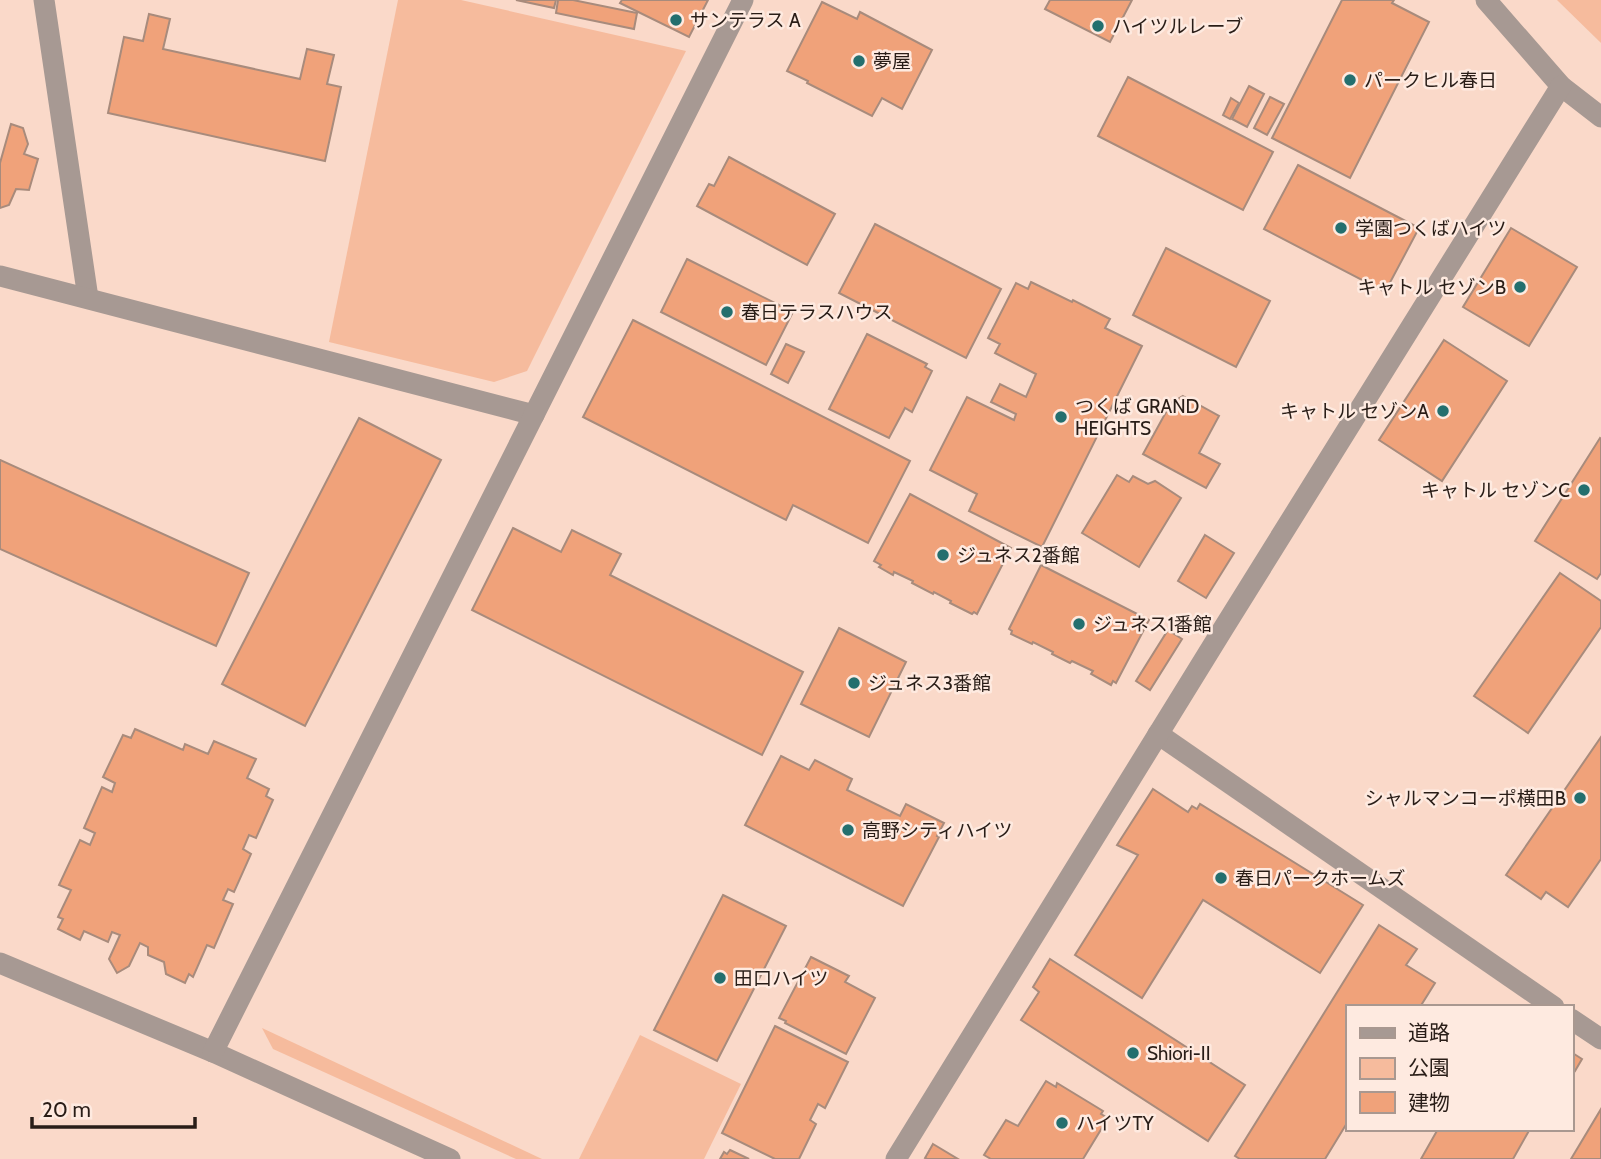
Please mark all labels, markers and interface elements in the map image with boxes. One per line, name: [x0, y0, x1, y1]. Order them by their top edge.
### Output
place label: サンテラス A: [690, 9, 801, 32]
marker: サンテラス A: [668, 12, 684, 28]
place label: ハイツルレーブ: [1112, 15, 1243, 38]
marker: ハイツルレーブ: [1090, 18, 1106, 34]
place label: 夢屋: [873, 50, 911, 73]
marker: 夢屋: [851, 53, 867, 69]
place label: パークヒル春日: [1364, 69, 1497, 92]
marker: パークヒル春日: [1342, 72, 1358, 88]
place label: 学園つくばハイツ: [1355, 217, 1507, 240]
marker: 学園つくばハイツ: [1333, 220, 1349, 236]
place label: キャトル セゾンB: [1357, 276, 1506, 299]
marker: キャトル セゾンB: [1512, 279, 1528, 295]
place label: 春日テラスハウス: [741, 301, 893, 324]
marker: 春日テラスハウス: [719, 304, 735, 320]
place label: つくば GRAND HEIGHTS: [1075, 395, 1200, 440]
place label: キャトル セゾンA: [1280, 400, 1429, 423]
marker: キャトル セゾンA: [1435, 403, 1451, 419]
marker: つくば GRAND HEIGHTS: [1053, 409, 1069, 425]
place label: キャトル セゾンC: [1421, 479, 1570, 502]
marker: キャトル セゾンC: [1576, 482, 1592, 498]
place label: ジュネス2番館: [957, 544, 1080, 567]
marker: ジュネス2番館: [935, 547, 951, 563]
place label: ジュネス1番館: [1093, 613, 1212, 636]
marker: ジュネス1番館: [1071, 616, 1087, 632]
place label: ジュネス3番館: [868, 672, 991, 695]
marker: ジュネス3番館: [846, 675, 862, 691]
place label: シャルマンコーポ横田B: [1365, 787, 1566, 810]
marker: シャルマンコーポ横田B: [1572, 790, 1588, 806]
place label: 高野シティハイツ: [862, 819, 1012, 842]
marker: 高野シティハイツ: [840, 822, 856, 838]
place label: 春日パークホームズ: [1235, 867, 1405, 890]
marker: 春日パークホームズ: [1213, 870, 1229, 886]
place label: 田口ハイツ: [734, 967, 829, 990]
marker: 田口ハイツ: [712, 970, 728, 986]
legend: [1346, 1005, 1573, 1131]
text: 道路: [1408, 1020, 1450, 1045]
place label: Shiori-II: [1147, 1042, 1211, 1065]
marker: Shiori-II: [1125, 1045, 1141, 1061]
text: 公園: [1408, 1055, 1450, 1080]
scale bar: [32, 1086, 194, 1130]
text: 建物: [1408, 1090, 1450, 1115]
text: 20 m: [42, 1097, 91, 1122]
place label: ハイツTY: [1076, 1112, 1154, 1135]
marker: ハイツTY: [1054, 1115, 1070, 1131]

